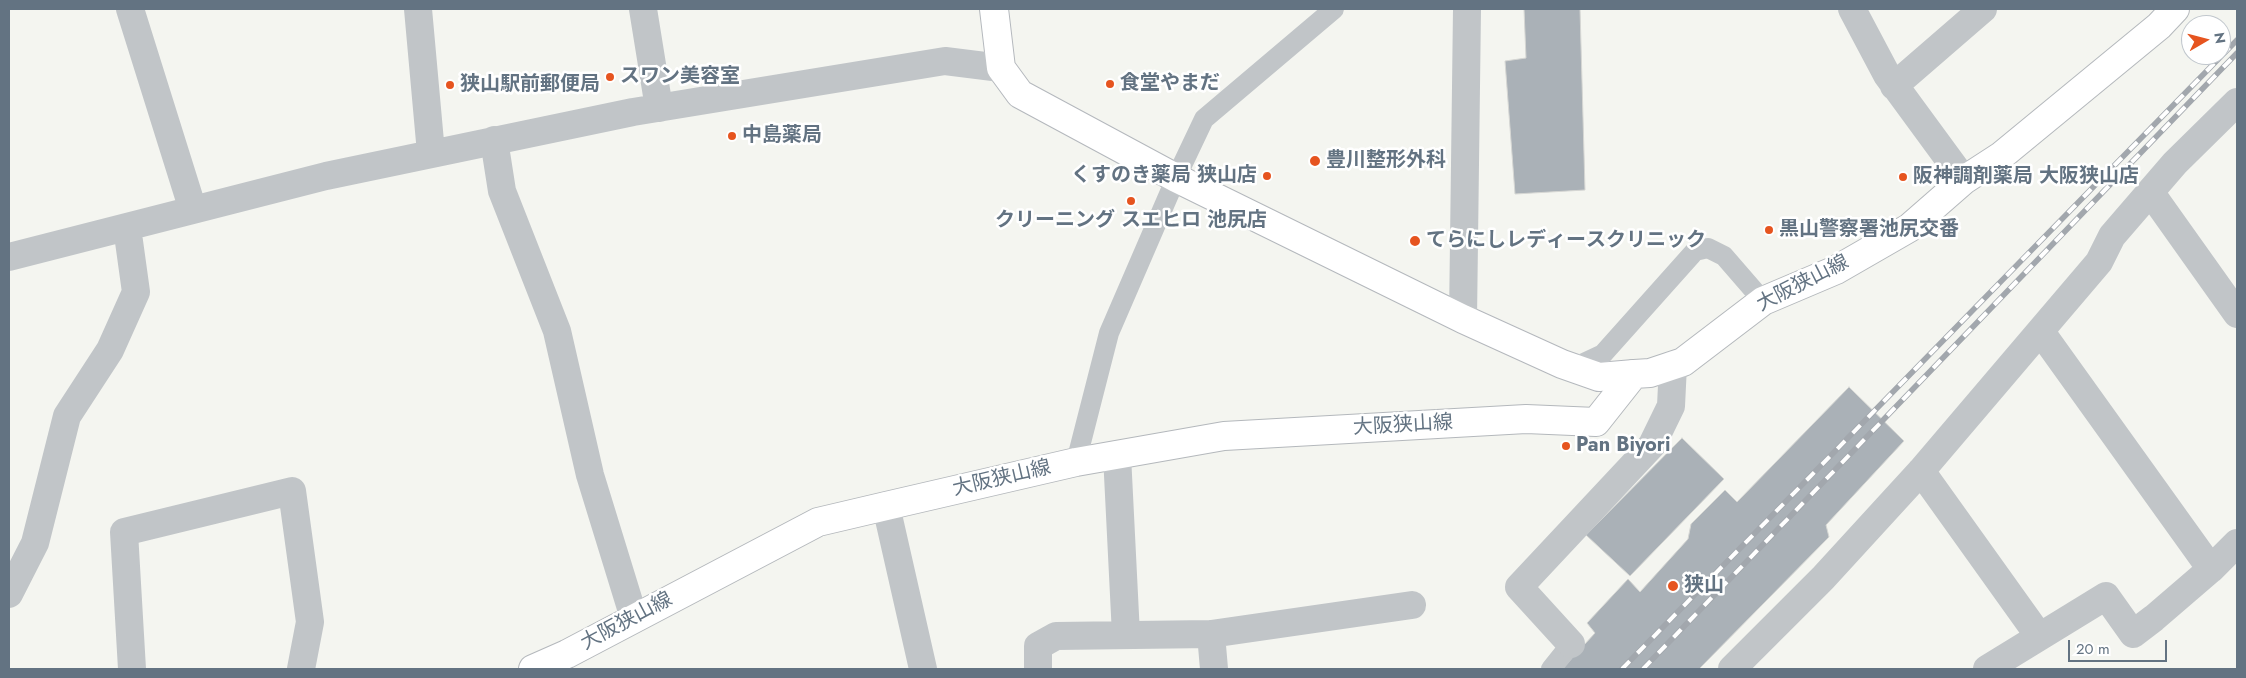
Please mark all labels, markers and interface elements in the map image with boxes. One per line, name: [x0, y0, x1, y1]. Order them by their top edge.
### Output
north arrow: [2181, 15, 2231, 65]
text: N: [2209, 31, 2231, 45]
place label: スワン美容室: [620, 65, 740, 89]
marker: スワン美容室: [604, 71, 616, 83]
place label: 食堂やまだ: [1120, 72, 1220, 96]
place label: 狭山駅前郵便局: [460, 73, 600, 97]
marker: 食堂やまだ: [1104, 78, 1116, 90]
marker: 狭山駅前郵便局: [444, 79, 456, 91]
place label: 中島薬局: [742, 124, 822, 148]
marker: 中島薬局: [726, 130, 738, 142]
place label: 豊川整形外科: [1326, 149, 1446, 173]
marker: 豊川整形外科: [1308, 154, 1322, 168]
place label: くすのき薬局 狭山店: [1071, 164, 1257, 188]
place label: 阪神調剤薬局 大阪狭山店: [1913, 165, 2139, 189]
marker: くすのき薬局 狭山店: [1261, 170, 1273, 182]
marker: 阪神調剤薬局 大阪狭山店: [1897, 171, 1909, 183]
marker: クリーニング スエヒロ 池尻店: [1125, 195, 1137, 207]
place label: クリーニング スエヒロ 池尻店: [995, 209, 1267, 233]
place label: 黒山警察署池尻交番: [1779, 218, 1959, 242]
marker: 黒山警察署池尻交番: [1763, 224, 1775, 236]
place label: てらにしレディースクリニック: [1426, 229, 1706, 253]
marker: てらにしレディースクリニック: [1408, 234, 1422, 248]
street label: 大阪狭山線: [1753, 251, 1853, 317]
street label: 大阪狭山線: [1352, 411, 1454, 441]
place label: Pan Biyori: [1576, 434, 1671, 458]
marker: Pan Biyori: [1560, 440, 1572, 452]
street label: 大阪狭山線: [951, 456, 1053, 502]
place label: 狭山: [1684, 574, 1724, 598]
marker: 狭山: [1666, 579, 1680, 593]
street label: 大阪狭山線: [577, 588, 677, 656]
scale bar: [2071, 630, 2170, 662]
text: 20 m: [2076, 638, 2110, 660]

